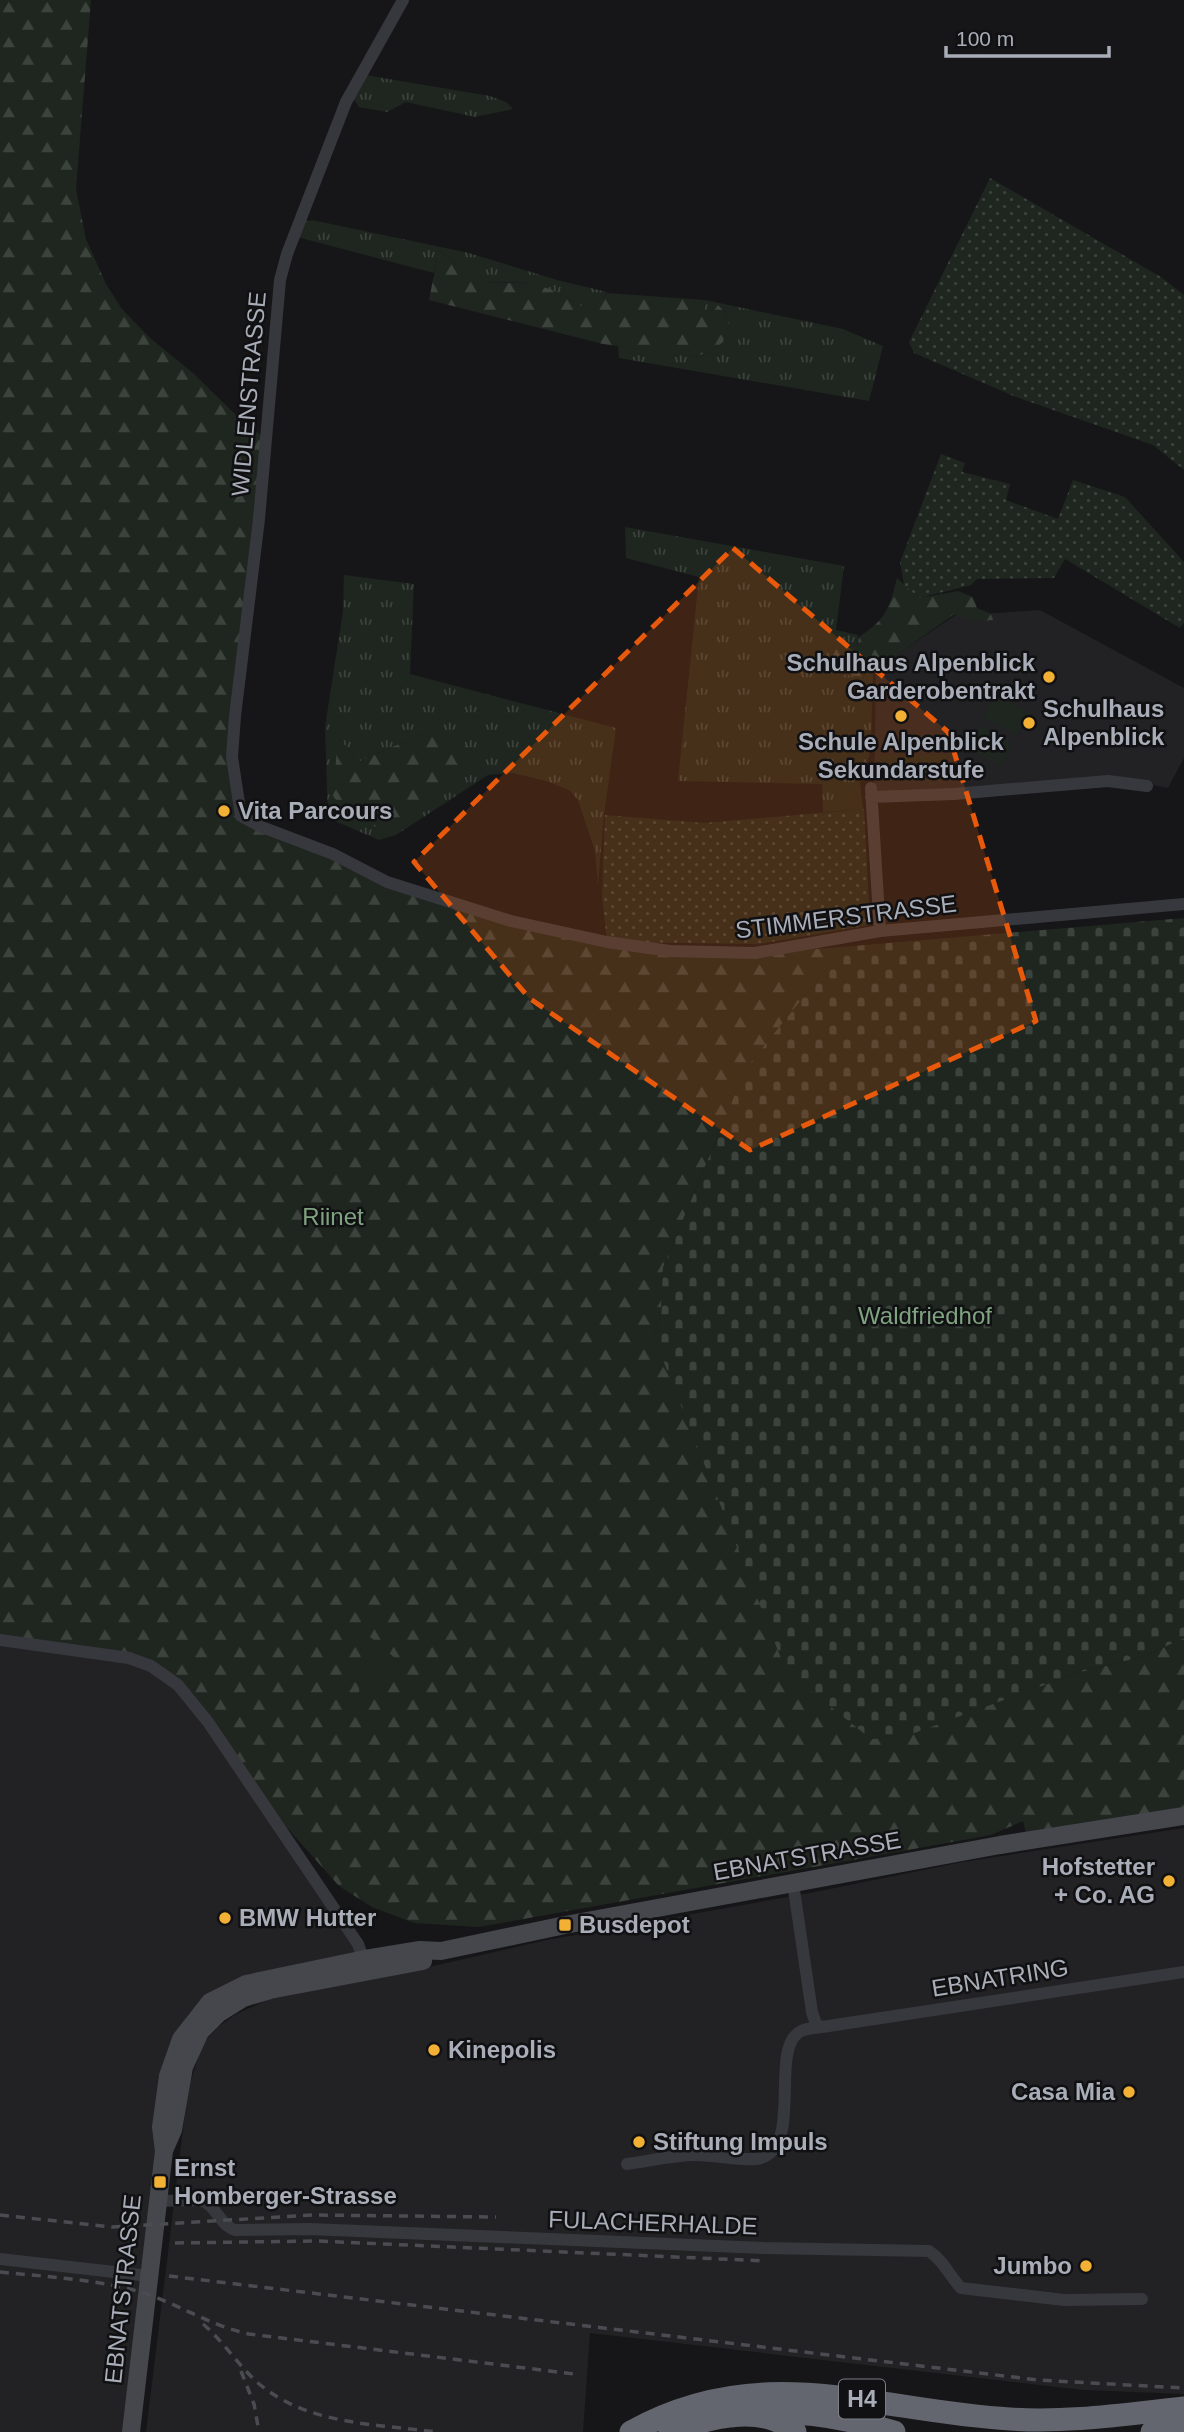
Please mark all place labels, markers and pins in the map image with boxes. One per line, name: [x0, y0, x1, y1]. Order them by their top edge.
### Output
place label: Schulhaus Alpenblick Garderobentrakt: [787, 649, 1036, 704]
marker: Schulhaus Alpenblick Garderobentrakt: [1041, 669, 1057, 685]
place label: Schulhaus Alpenblick: [1043, 695, 1165, 750]
marker: Schule Alpenblick Sekundarstufe: [893, 708, 909, 724]
marker: Schulhaus Alpenblick: [1021, 715, 1037, 731]
place label: Schule Alpenblick Sekundarstufe: [798, 728, 1005, 783]
place label: Vita Parcours: [238, 797, 392, 824]
marker: Vita Parcours: [216, 803, 232, 819]
place label: Hofstetter + Co. AG: [1042, 1853, 1155, 1908]
marker: Hofstetter + Co. AG: [1161, 1873, 1177, 1889]
place label: BMW Hutter: [239, 1904, 376, 1931]
marker: BMW Hutter: [217, 1910, 233, 1926]
place label: Busdepot: [579, 1911, 690, 1938]
marker: Busdepot: [557, 1917, 573, 1933]
place label: Kinepolis: [448, 2036, 556, 2063]
marker: Kinepolis: [426, 2042, 442, 2058]
place label: Casa Mia: [1011, 2078, 1116, 2105]
marker: Casa Mia: [1121, 2084, 1137, 2100]
place label: Stiftung Impuls: [653, 2128, 828, 2155]
marker: Stiftung Impuls: [631, 2134, 647, 2150]
place label: Ernst Homberger-Strasse: [174, 2154, 397, 2209]
marker: Ernst Homberger-Strasse: [152, 2174, 168, 2190]
place label: Jumbo: [993, 2252, 1072, 2279]
marker: Jumbo: [1078, 2258, 1094, 2274]

